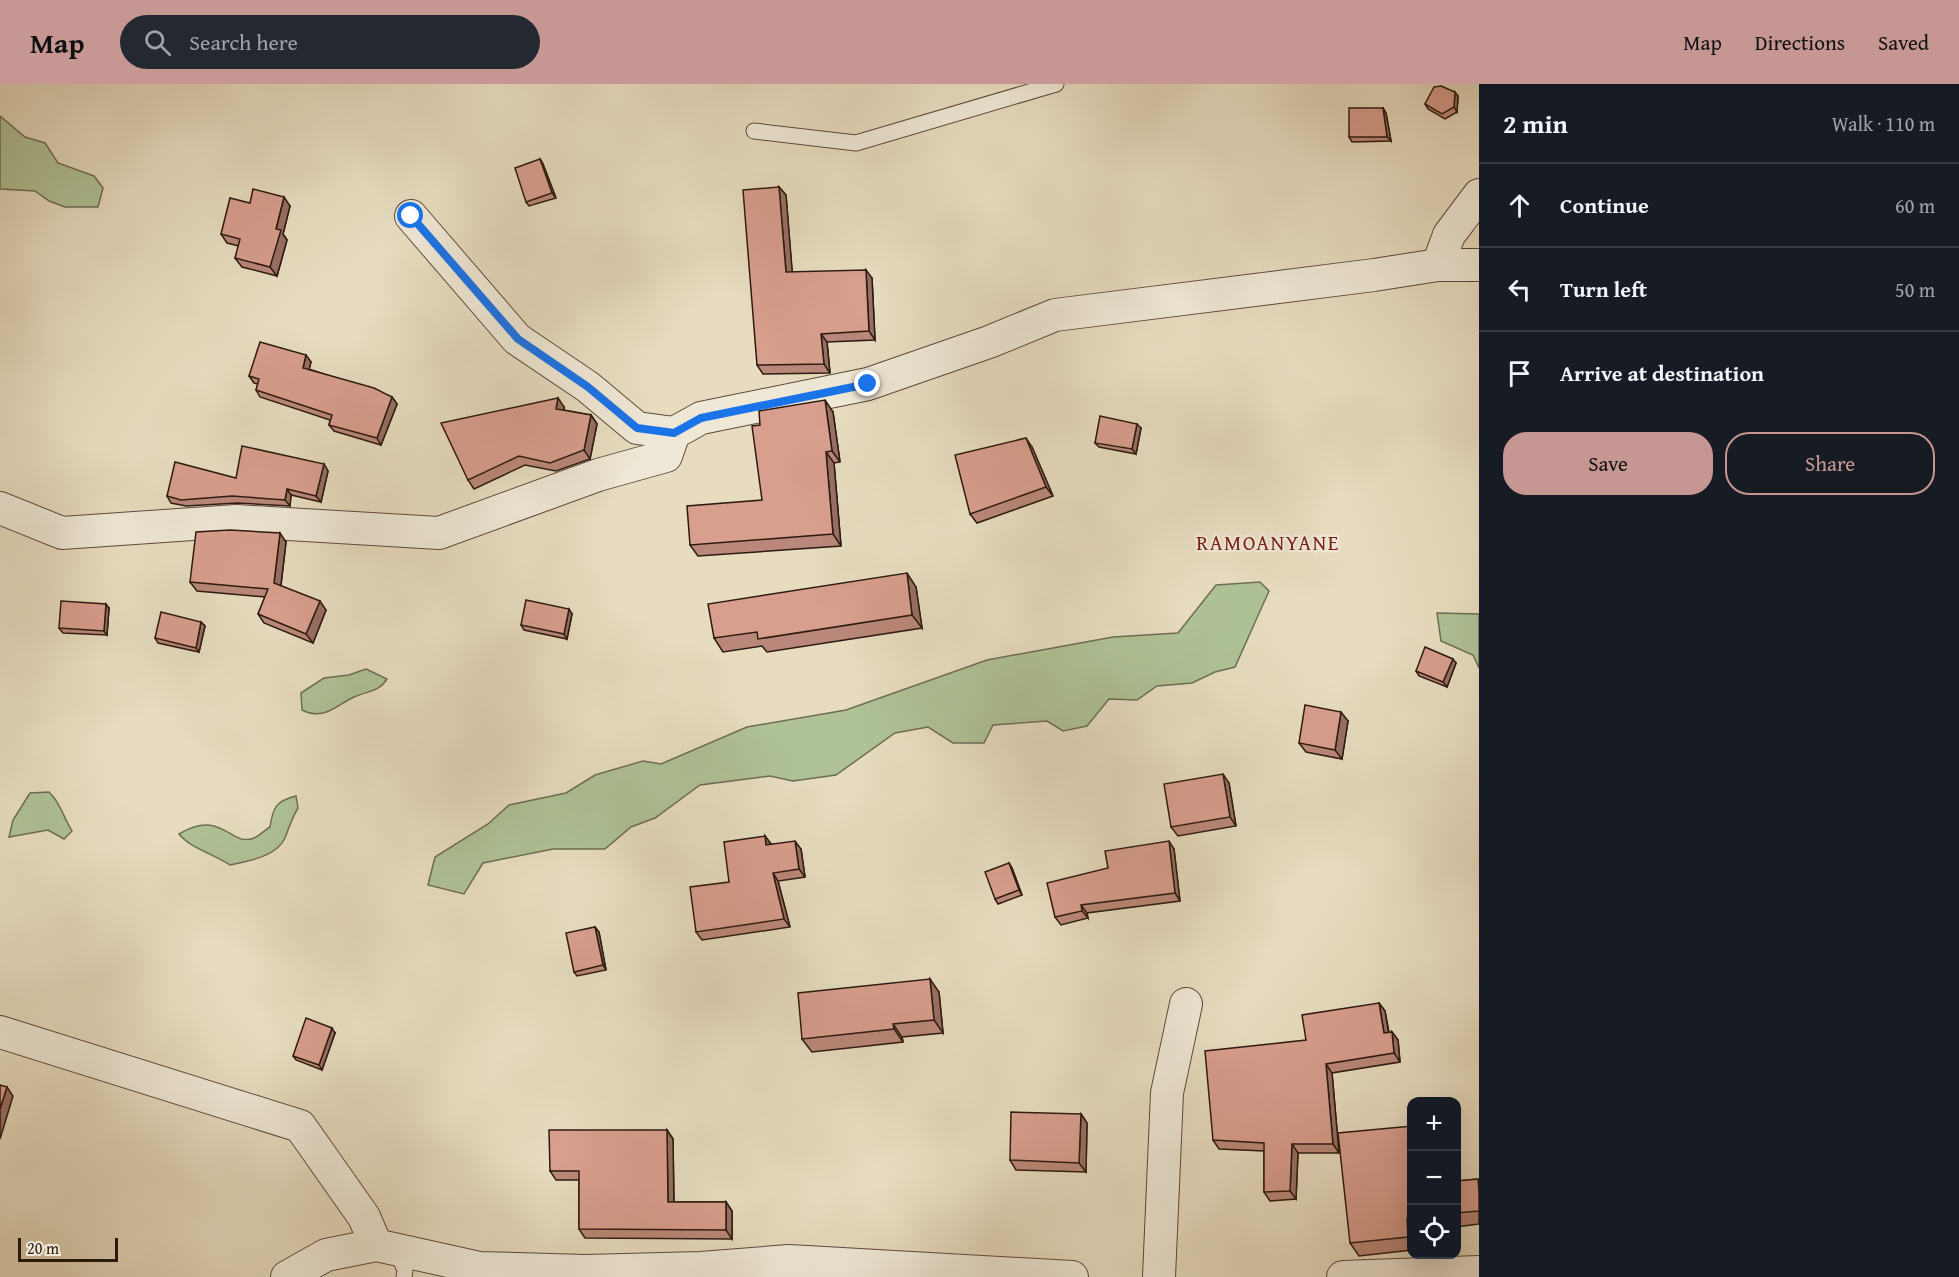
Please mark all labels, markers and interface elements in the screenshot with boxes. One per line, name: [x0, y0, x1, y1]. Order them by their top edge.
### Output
search box: [120, 15, 540, 69]
text: Map: [30, 22, 84, 63]
icon: search: [141, 26, 174, 59]
text: Search here: [189, 26, 298, 58]
text: Map: [1683, 27, 1722, 58]
text: Directions: [1755, 27, 1845, 58]
text: Saved: [1878, 27, 1929, 58]
text: 2 min: [1503, 104, 1568, 143]
text: Walk · 110 m: [1832, 109, 1935, 138]
icon: ahead: [1503, 189, 1536, 222]
text: Continue: [1560, 189, 1649, 221]
text: 60 m: [1895, 191, 1935, 220]
route start: [397, 202, 423, 228]
icon: left: [1503, 273, 1536, 306]
text: Turn left: [1560, 273, 1647, 305]
text: 50 m: [1895, 275, 1935, 304]
icon: arrive: [1503, 357, 1536, 390]
text: Arrive at destination: [1560, 357, 1764, 389]
route end: [854, 370, 880, 396]
button: Save: [1503, 432, 1713, 495]
button: Share: [1725, 432, 1935, 495]
district label: RAMOANYANE: [1196, 527, 1340, 558]
map controls: [1407, 1097, 1461, 1259]
button: +: [1407, 1097, 1461, 1151]
button: −: [1407, 1151, 1461, 1205]
button: locate: [1407, 1205, 1461, 1259]
scale bar: [18, 1235, 118, 1262]
text: 20 m: [27, 1236, 59, 1260]

